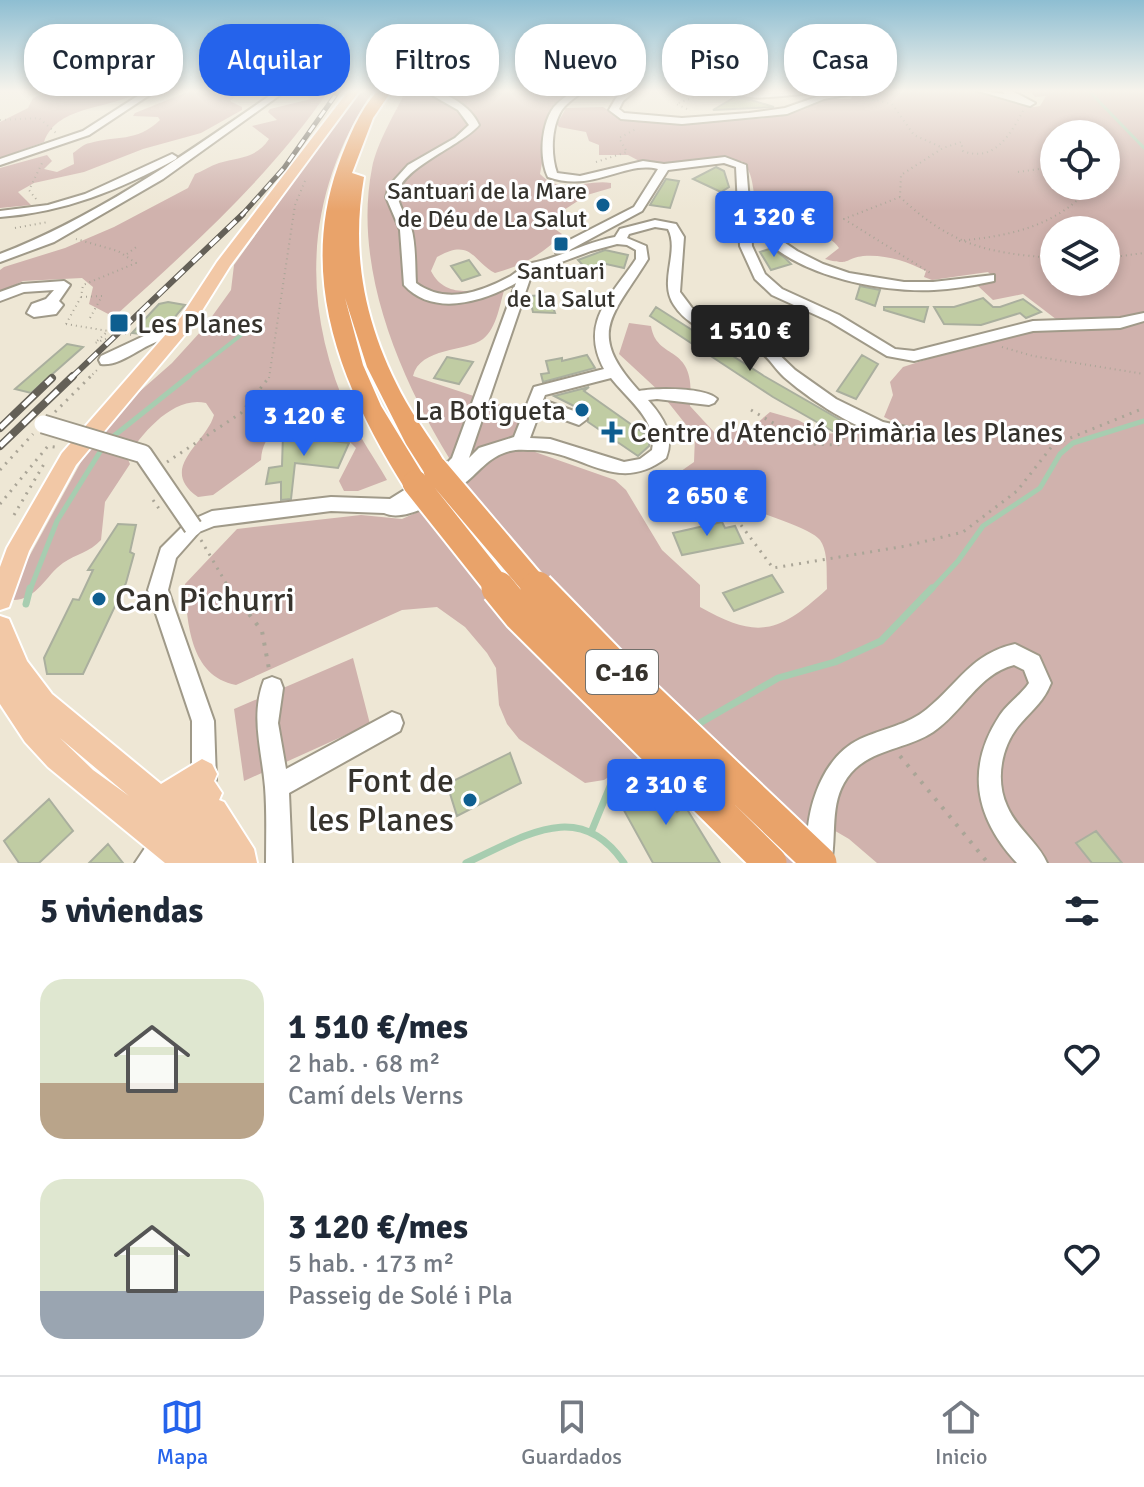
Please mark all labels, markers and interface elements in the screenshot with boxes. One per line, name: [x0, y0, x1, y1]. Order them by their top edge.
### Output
chip: Comprar: [24, 24, 183, 96]
chip: Alquilar: [199, 24, 350, 96]
chip: Filtros: [366, 24, 499, 96]
chip: Nuevo: [515, 24, 646, 96]
chip: Piso: [662, 24, 768, 96]
chip: Casa: [784, 24, 897, 96]
map controls: [1040, 120, 1120, 296]
button: locate: [1040, 120, 1120, 200]
place label: Santuari de la Mare de Déu de La Salut: [387, 176, 587, 234]
pin: 1 320 €: [700, 191, 848, 259]
marker: Santuari de la Mare de Déu de La Salut: [594, 196, 612, 214]
text: 1 320 €: [733, 201, 815, 233]
button: layers: [1040, 216, 1120, 296]
marker: Santuari de la Salut: [552, 235, 570, 253]
place label: Santuari de la Salut: [507, 256, 615, 314]
pin: 1 510 €: [676, 305, 824, 373]
place label: Les Planes: [137, 307, 263, 341]
marker: Les Planes: [108, 312, 130, 334]
text: 1 510 €: [709, 315, 791, 347]
pin: 3 120 €: [230, 390, 378, 458]
place label: La Botigueta: [414, 394, 566, 428]
text: 3 120 €: [263, 400, 345, 432]
marker: La Botigueta: [573, 401, 591, 419]
place label: Centre d'Atenció Primària les Planes: [630, 416, 1063, 450]
marker: Centre d'Atenció Primària les Planes: [601, 421, 623, 443]
pin: 2 650 €: [633, 470, 781, 538]
text: 2 650 €: [666, 480, 748, 512]
place label: Can Pichurri: [115, 579, 295, 621]
marker: Can Pichurri: [90, 590, 108, 608]
road number: C-16: [586, 650, 658, 694]
pin: 2 310 €: [592, 759, 740, 827]
place label: Font de les Planes: [308, 760, 454, 841]
text: 2 310 €: [625, 769, 707, 801]
marker: Font de les Planes: [461, 791, 479, 809]
icon: filters: [1060, 889, 1104, 933]
text: 5 viviendas: [40, 890, 203, 932]
text: 1 510 €/mes: [288, 1006, 468, 1048]
icon: home: [104, 1011, 200, 1107]
icon: heart: [1060, 1037, 1104, 1081]
text: 2 hab. · 68 m²: [288, 1048, 440, 1080]
text: Camí dels Verns: [288, 1080, 463, 1112]
text: 3 120 €/mes: [288, 1206, 468, 1248]
icon: home: [104, 1211, 200, 1307]
icon: heart: [1060, 1237, 1104, 1281]
text: 5 hab. · 173 m²: [288, 1248, 455, 1280]
text: Passeig de Solé i Pla: [288, 1280, 513, 1312]
tab: Mapa: [157, 1395, 208, 1470]
tab: Guardados: [521, 1395, 622, 1470]
tab: Inicio: [935, 1395, 987, 1470]

